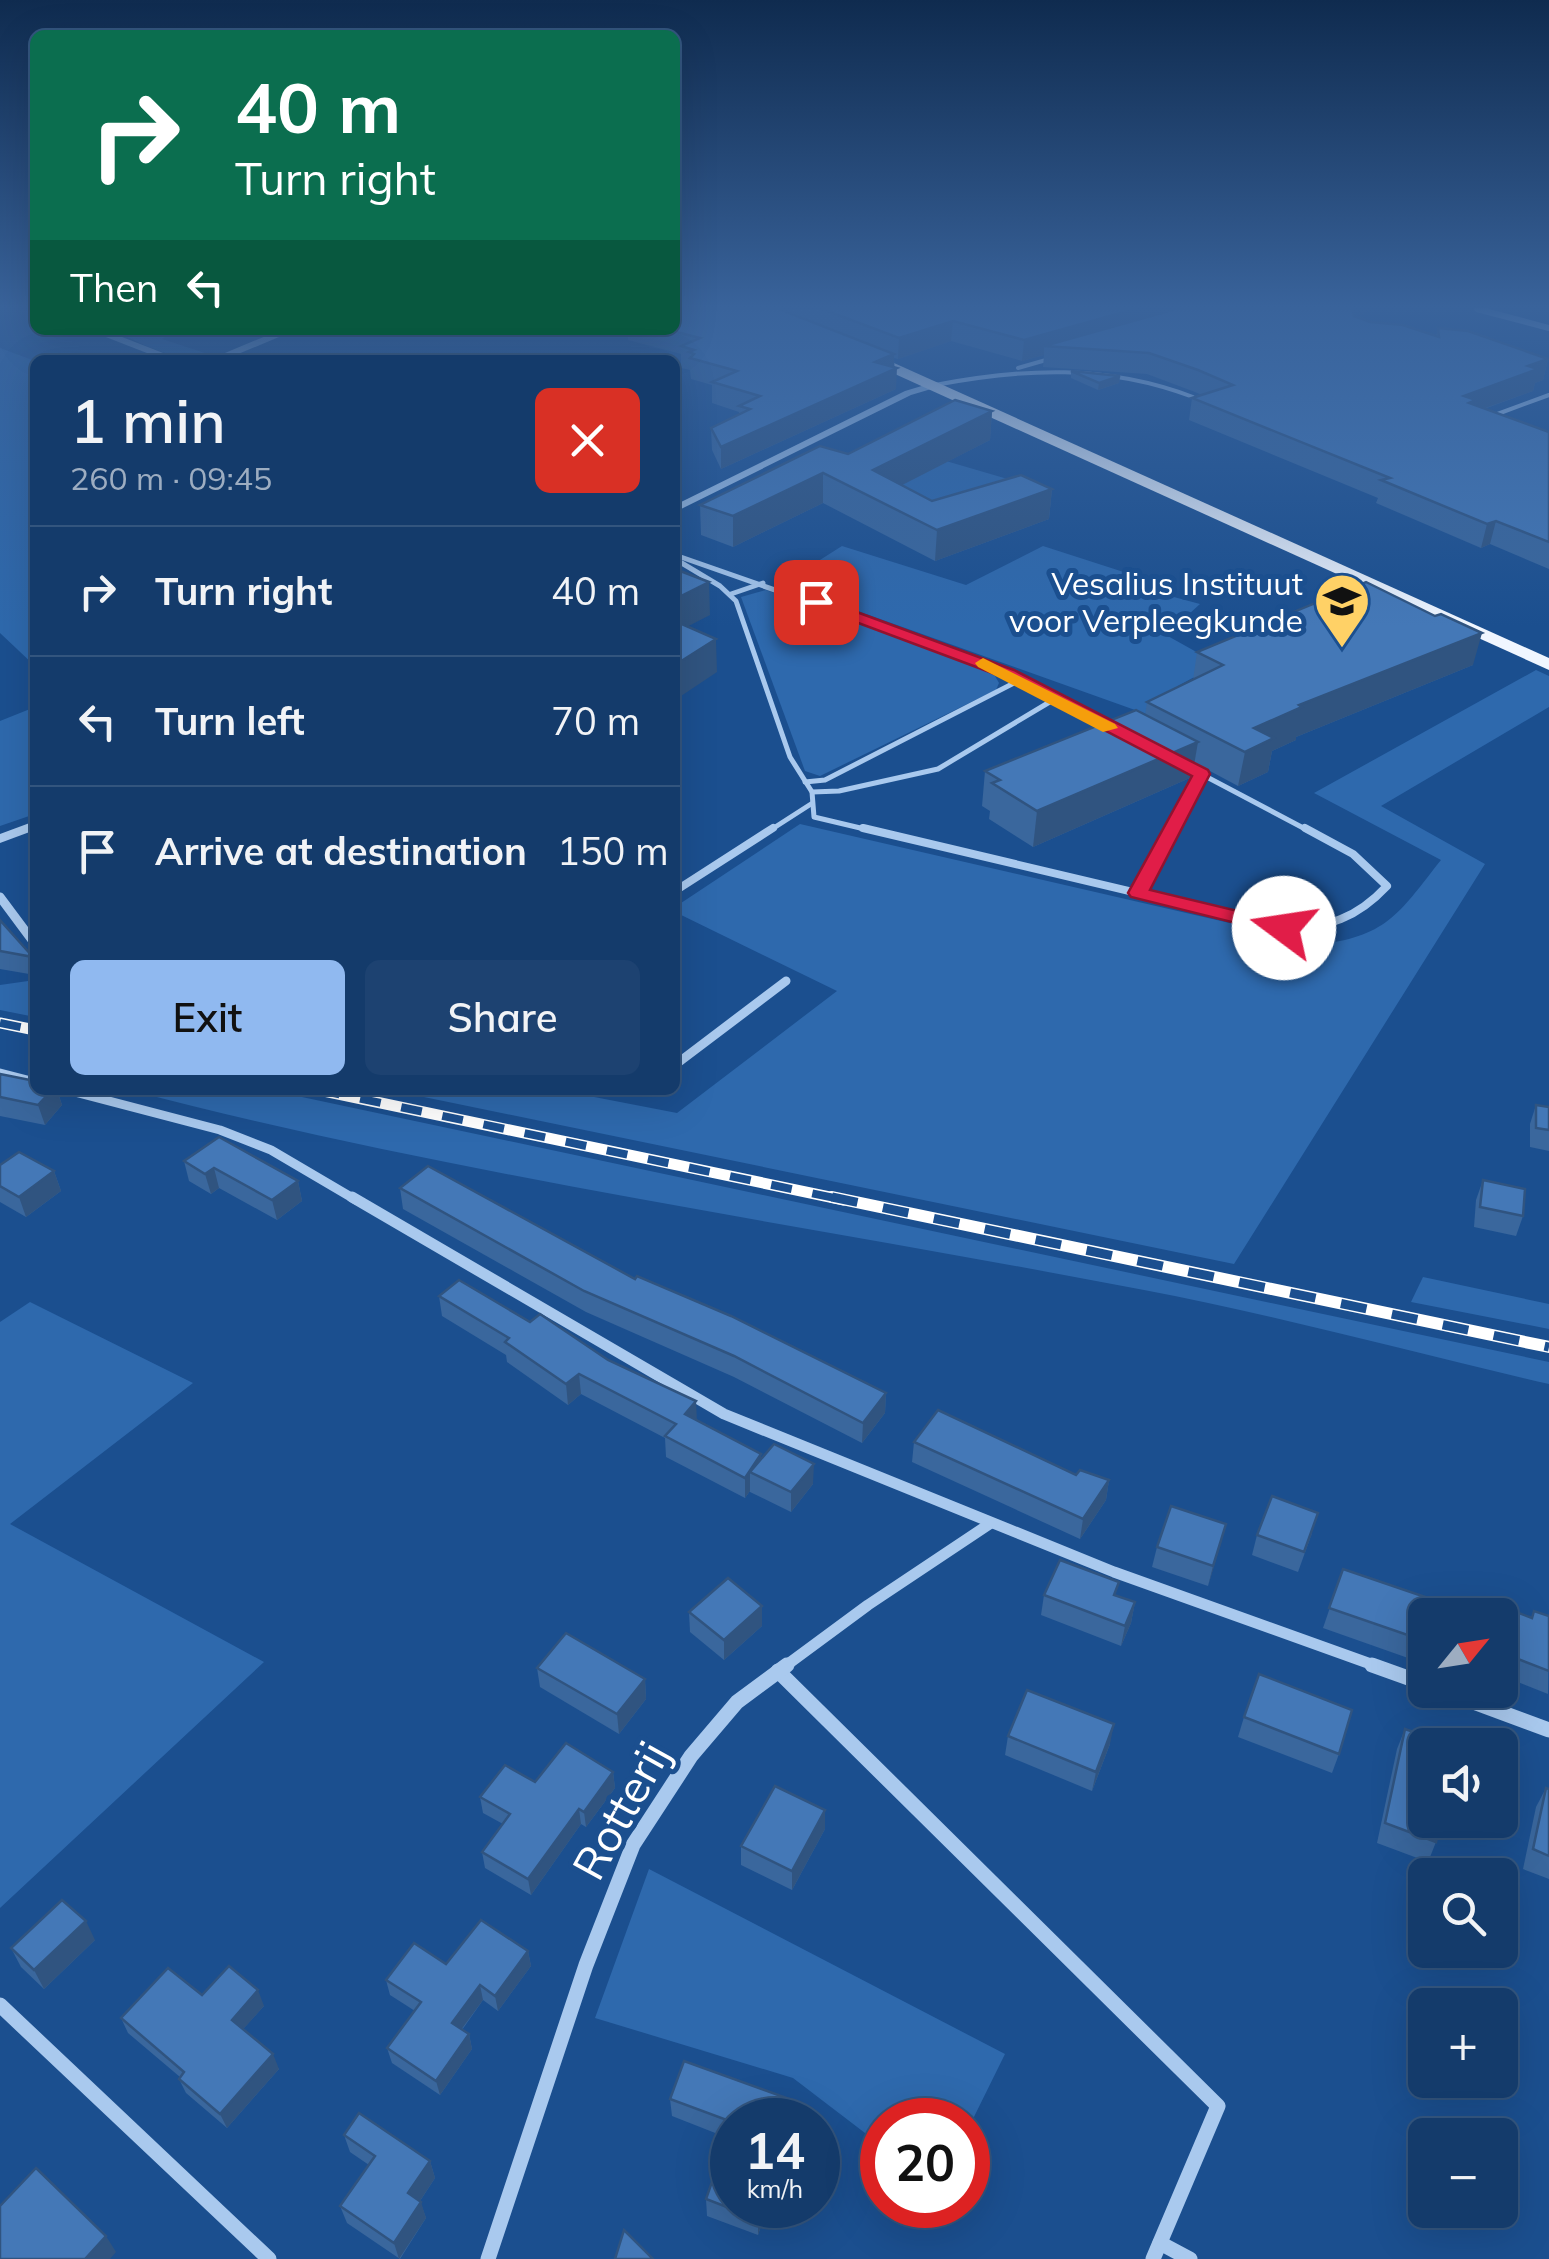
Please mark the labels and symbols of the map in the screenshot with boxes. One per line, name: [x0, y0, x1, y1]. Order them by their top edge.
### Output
pin: [774, 560, 859, 645]
place label: Vesalius Instituut voor Verpleegkunde: [1009, 563, 1303, 640]
school or university icon: Vesalius Instituut voor Verpleegkunde: [1312, 571, 1372, 650]
position arrow: [1232, 876, 1336, 980]
north arrow: [1408, 1598, 1518, 1708]
street label: Rotterij: [559, 1731, 681, 1889]
speed limit sign: 20: [860, 2098, 990, 2228]

